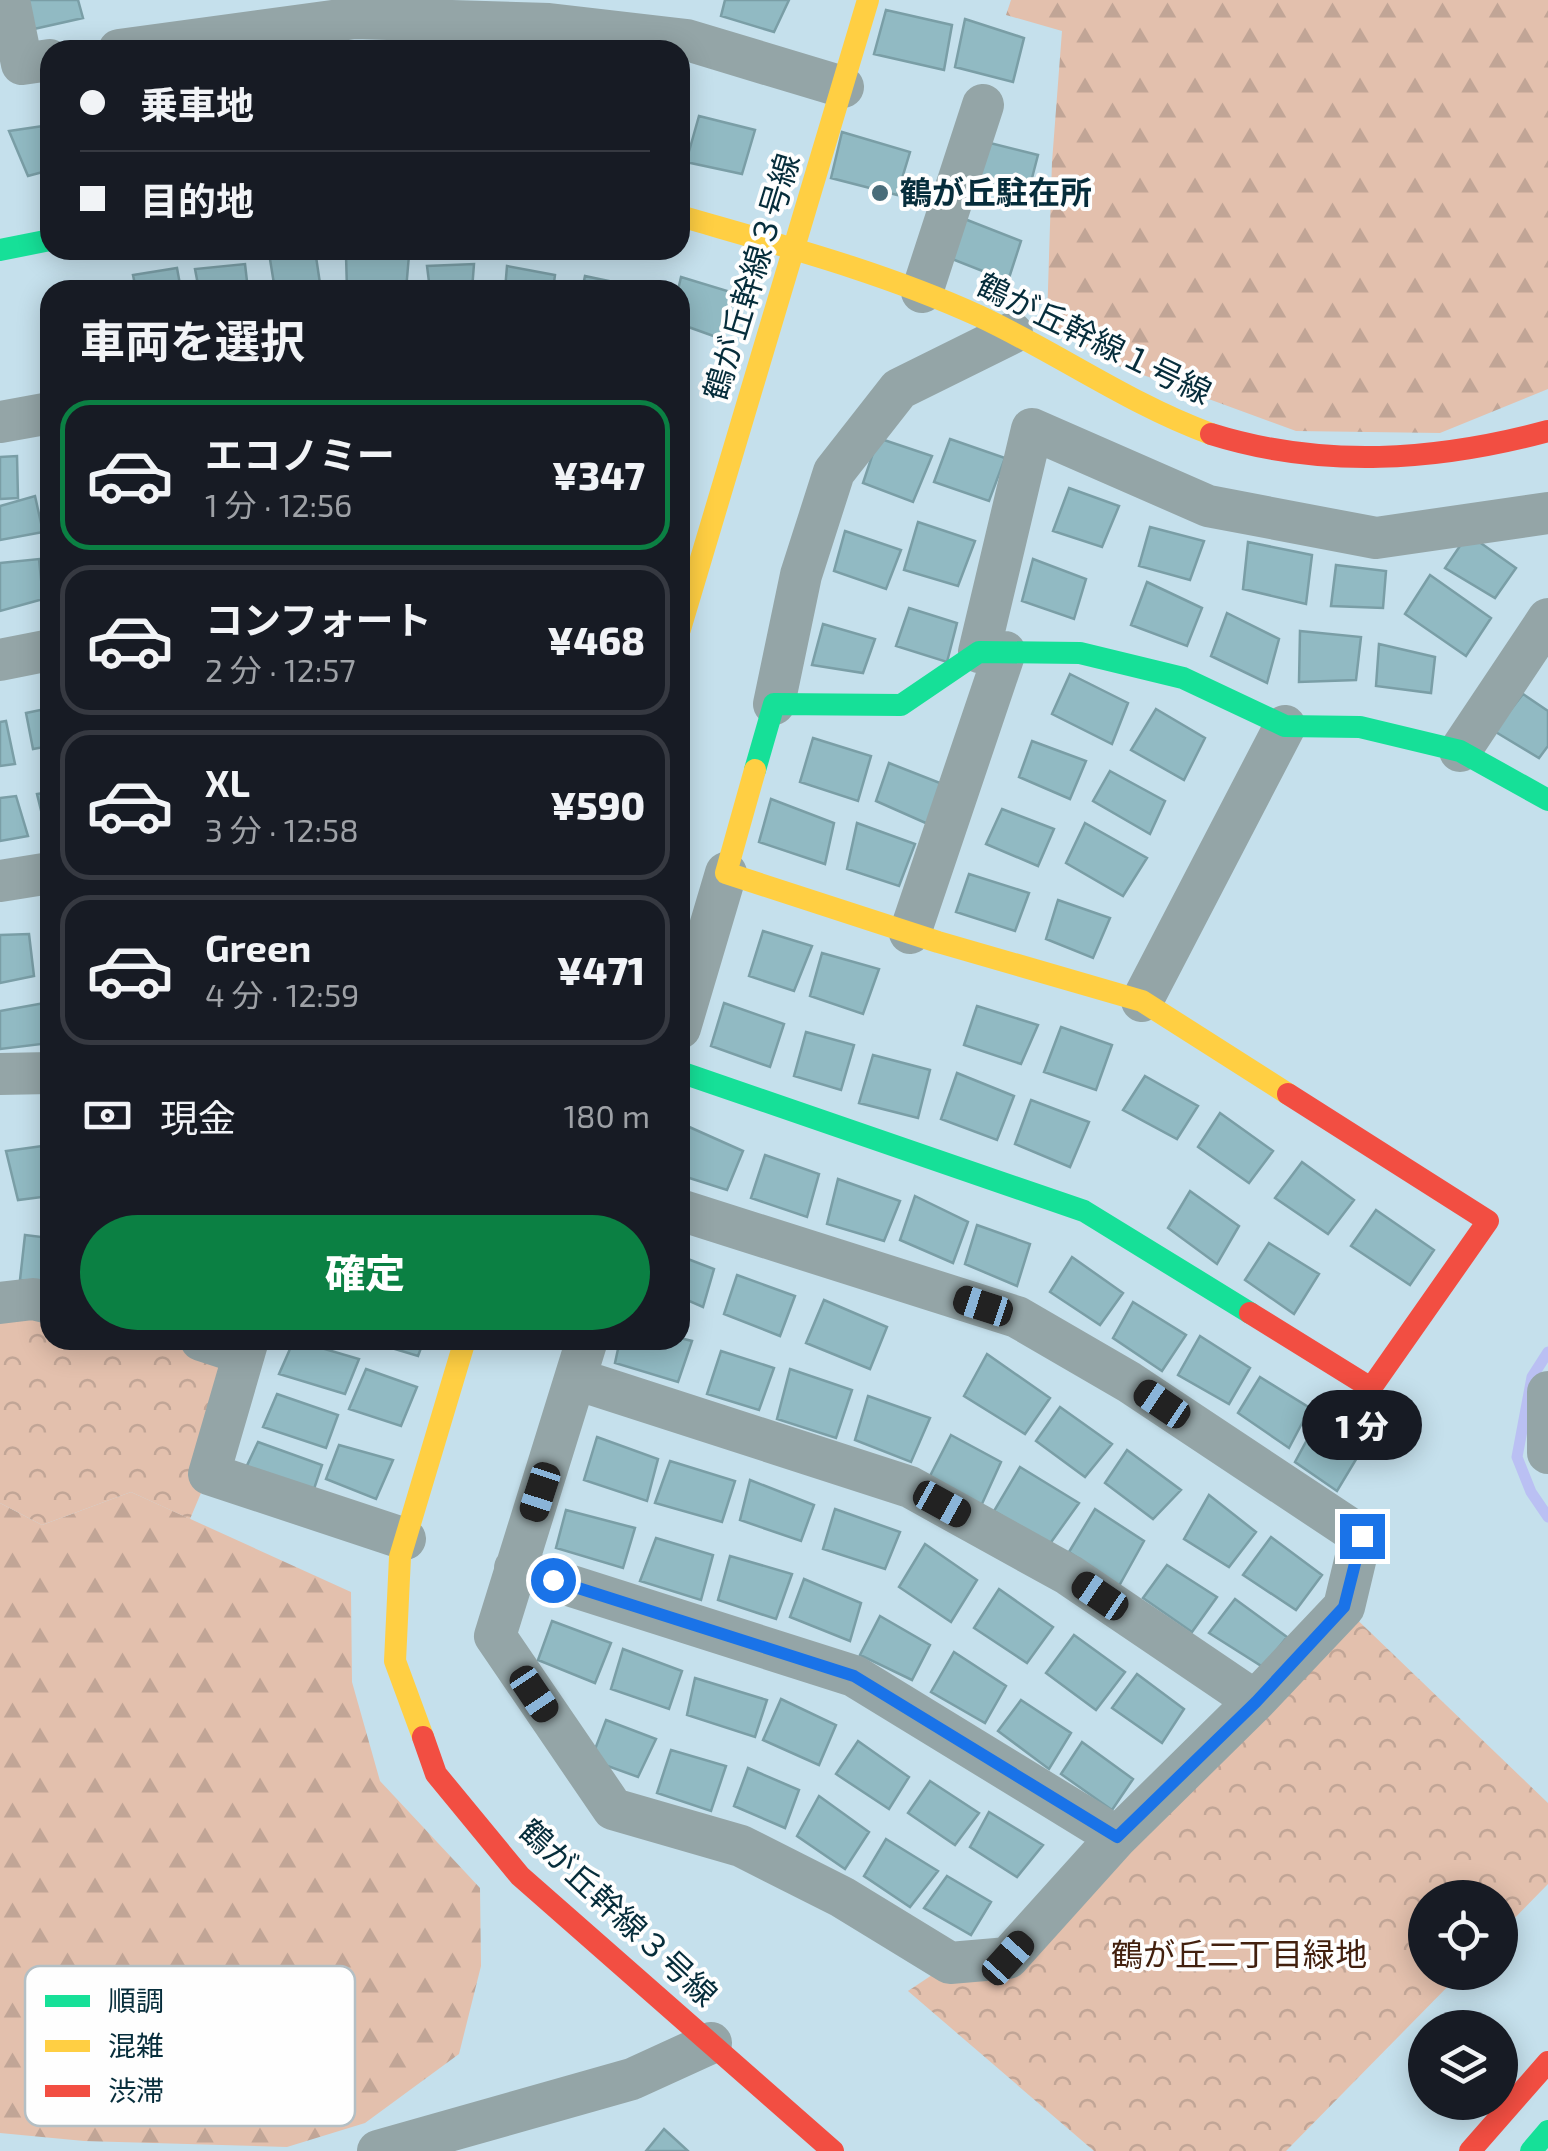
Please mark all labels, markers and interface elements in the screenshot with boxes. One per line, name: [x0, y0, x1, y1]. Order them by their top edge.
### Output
text: 乗車地: [140, 81, 254, 127]
street label: 鶴が丘幹線３号線: [694, 148, 806, 404]
place label: 鶴が丘駐在所: [900, 172, 1092, 210]
text: 目的地: [140, 177, 254, 223]
marker: 鶴が丘駐在所: [869, 182, 891, 204]
street label: 鶴が丘幹線１号線: [971, 264, 1218, 410]
text: 車両を選択: [80, 313, 305, 367]
icon: car: [85, 430, 175, 520]
text: エコノミー: [205, 431, 395, 477]
text: ¥347: [552, 452, 645, 498]
text: 1 分 · 12:56: [205, 485, 352, 523]
icon: car: [85, 595, 175, 685]
text: コンフォート: [205, 596, 432, 642]
text: ¥468: [547, 617, 645, 663]
text: 2 分 · 12:57: [205, 650, 356, 688]
text: XL: [205, 759, 250, 805]
icon: car: [85, 760, 175, 850]
text: ¥590: [550, 782, 645, 828]
text: 3 分 · 12:58: [205, 810, 359, 848]
text: Green: [205, 924, 311, 970]
icon: car: [85, 925, 175, 1015]
text: ¥471: [557, 947, 645, 993]
text: 4 分 · 12:59: [205, 975, 359, 1013]
icon: cash: [80, 1088, 135, 1143]
text: 現金: [160, 1094, 236, 1140]
text: 180 m: [563, 1096, 650, 1134]
button: 確定: [80, 1215, 650, 1330]
car: [950, 1282, 1016, 1330]
car: [1129, 1375, 1195, 1433]
callout: 1 分: [1302, 1391, 1422, 1461]
text: 1 分: [1335, 1406, 1389, 1444]
car: [516, 1459, 564, 1525]
car: [908, 1476, 976, 1532]
route end: [1340, 1514, 1385, 1559]
route start: [531, 1558, 576, 1603]
car: [1067, 1567, 1133, 1625]
car: [505, 1661, 563, 1727]
street label: 鶴が丘幹線３号線: [513, 1810, 726, 2013]
map controls: [1408, 1880, 1518, 2120]
button: locate: [1408, 1880, 1518, 1990]
car: [977, 1926, 1039, 1990]
park label: 鶴が丘二丁目緑地: [1111, 1934, 1367, 1972]
legend: [25, 1966, 355, 2126]
text: 順調: [108, 1983, 164, 2017]
button: layers: [1408, 2010, 1518, 2120]
text: 混雑: [108, 2028, 164, 2062]
text: 渋滞: [108, 2073, 164, 2107]

